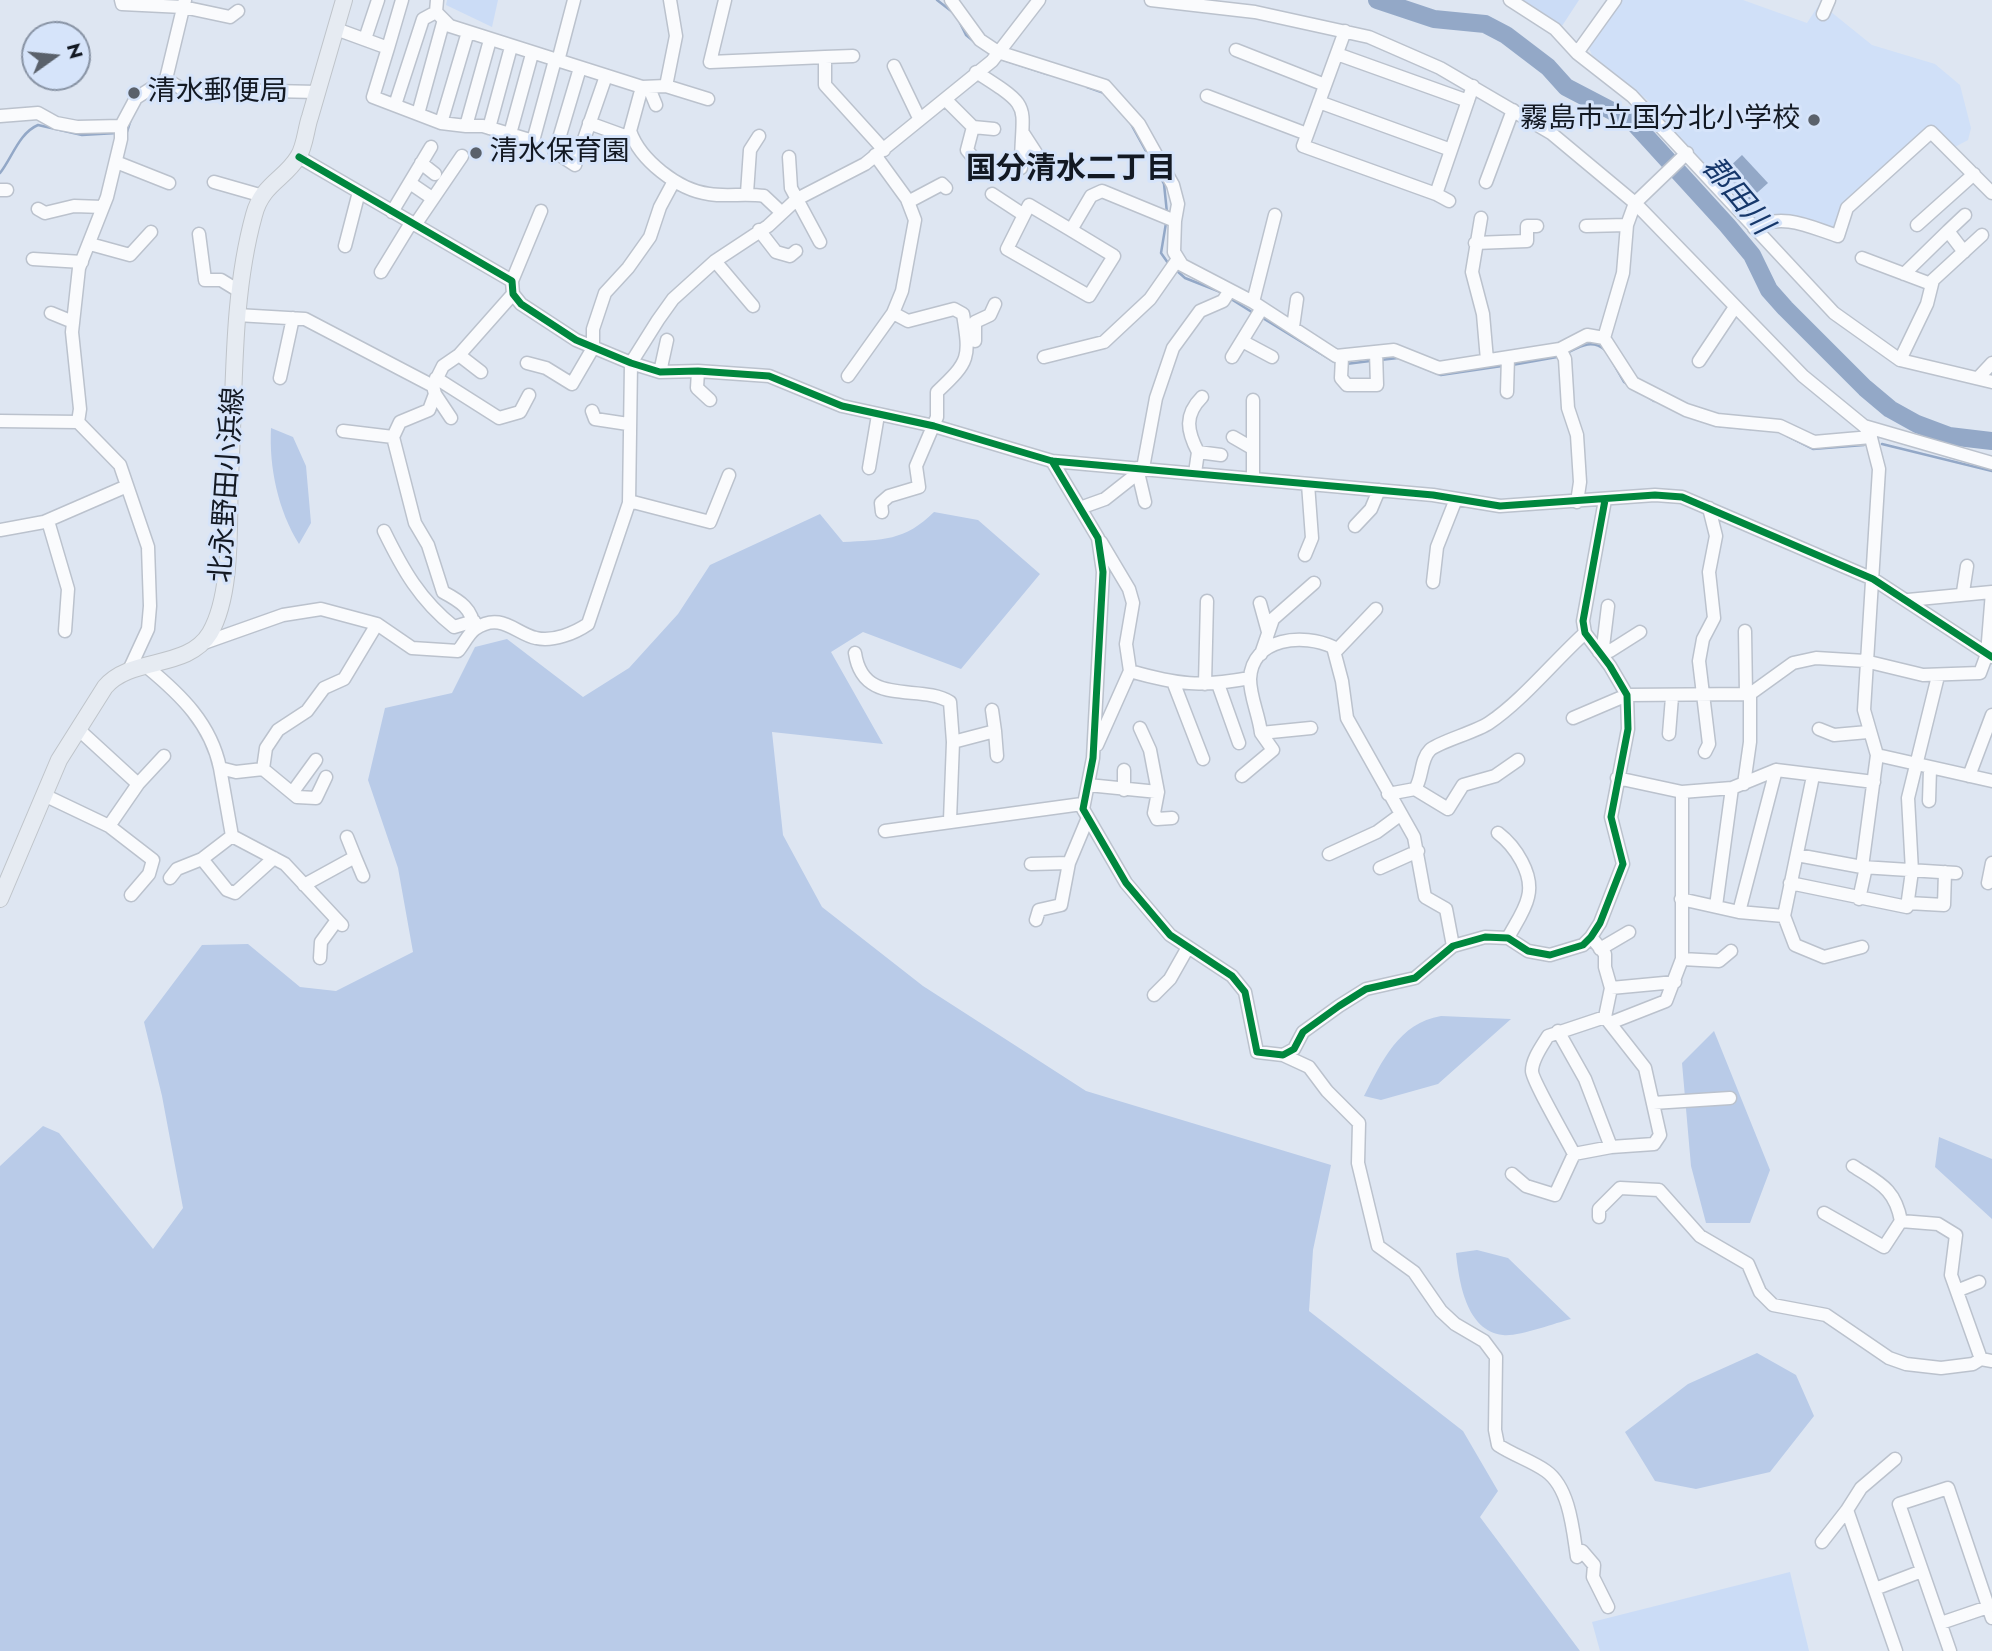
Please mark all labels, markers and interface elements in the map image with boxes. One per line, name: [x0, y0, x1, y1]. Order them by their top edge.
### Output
north arrow: [21, 21, 91, 91]
text: N: [60, 40, 90, 62]
place label: 清水郵便局: [148, 76, 288, 110]
marker: 清水郵便局: [126, 85, 142, 101]
place label: 霧島市立国分北小学校: [1520, 103, 1800, 137]
marker: 霧島市立国分北小学校: [1806, 112, 1822, 128]
place label: 清水保育園: [490, 136, 630, 170]
marker: 清水保育園: [468, 145, 484, 161]
water label: 郡田川: [1693, 151, 1779, 243]
district label: 国分清水二丁目: [966, 153, 1176, 189]
street label: 北永野田小浜線: [205, 386, 253, 584]

